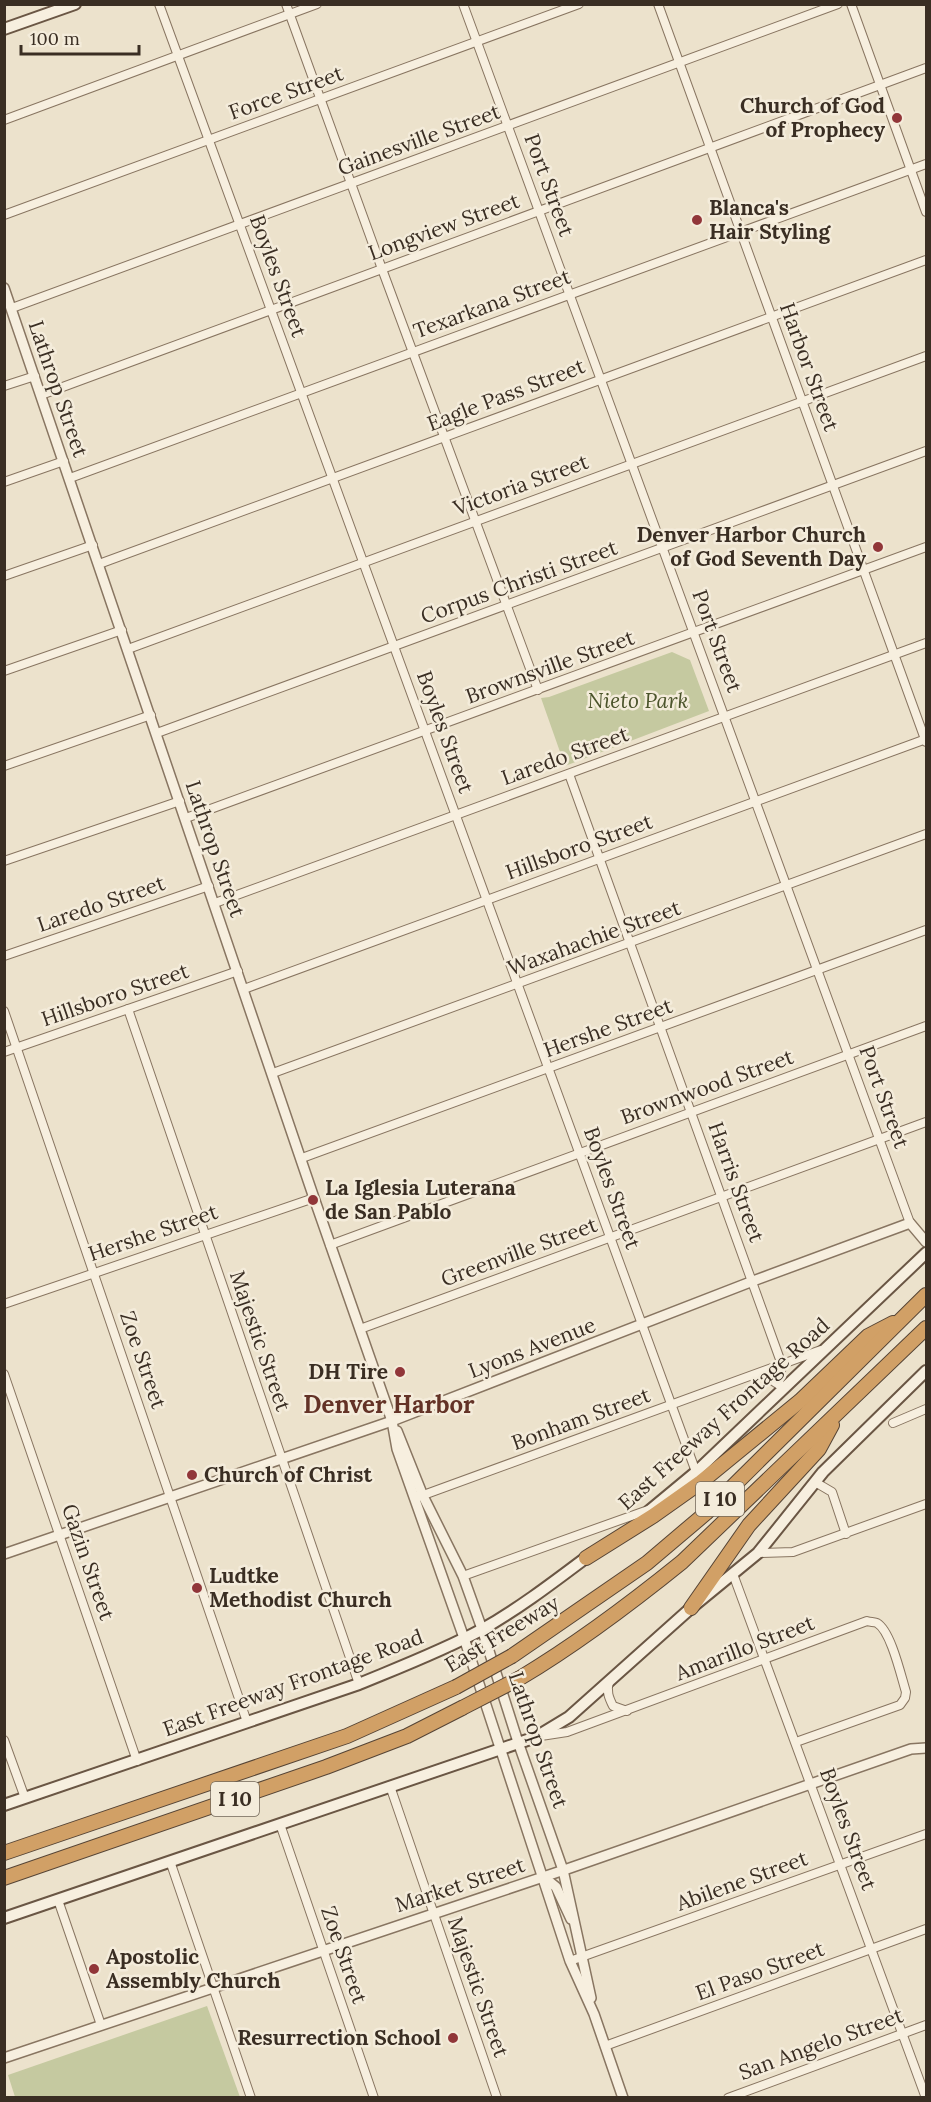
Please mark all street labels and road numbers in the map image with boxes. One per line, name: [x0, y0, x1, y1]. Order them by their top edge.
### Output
street label: Force Street: [225, 59, 348, 126]
street label: Gainesville Street: [334, 97, 505, 181]
street label: Port Street: [518, 130, 581, 241]
street label: Longview Street: [365, 186, 524, 266]
street label: Boyles Street: [244, 211, 313, 341]
street label: Texarkana Street: [409, 262, 575, 345]
street label: Harbor Street: [774, 299, 845, 436]
street label: Lathrop Street: [22, 317, 95, 462]
street label: Eagle Pass Street: [423, 352, 589, 437]
street label: Victoria Street: [449, 447, 593, 522]
street label: Corpus Christi Street: [417, 533, 622, 630]
street label: Port Street: [686, 586, 749, 697]
street label: Brownsville Street: [462, 623, 639, 710]
street label: Boyles Street: [411, 667, 480, 797]
street label: Laredo Street: [497, 720, 633, 791]
street label: Lathrop Street: [179, 777, 252, 922]
street label: Hillsboro Street: [502, 807, 657, 886]
street label: Laredo Street: [33, 869, 169, 938]
street label: Waxahachie Street: [504, 893, 685, 981]
street label: Hillsboro Street: [38, 956, 193, 1032]
street label: Hershe Street: [540, 991, 677, 1063]
street label: Brownwood Street: [617, 1042, 798, 1130]
street label: Port Street: [853, 1042, 916, 1153]
street label: Harris Street: [702, 1118, 771, 1246]
street label: Boyles Street: [578, 1123, 647, 1253]
street label: Hershe Street: [85, 1197, 222, 1267]
street label: Greenville Street: [437, 1210, 602, 1292]
street label: Majestic Street: [224, 1267, 297, 1416]
street label: Zoe Street: [114, 1307, 173, 1413]
street label: Lyons Avenue: [464, 1311, 599, 1384]
street label: East Freeway Frontage Road: [612, 1312, 835, 1516]
street label: Bonham Street: [508, 1381, 655, 1456]
road number: I 10: [696, 1482, 744, 1516]
street label: Gazin Street: [56, 1500, 121, 1624]
street label: East Freeway: [440, 1589, 564, 1678]
street label: Amarillo Street: [671, 1608, 819, 1687]
street label: East Freeway Frontage Road: [159, 1623, 427, 1742]
street label: Lathrop Street: [502, 1668, 575, 1813]
street label: Boyles Street: [814, 1764, 883, 1894]
road number: I 10: [211, 1782, 259, 1816]
street label: Abilene Street: [672, 1844, 812, 1917]
street label: Market Street: [392, 1851, 529, 1918]
street label: Zoe Street: [315, 1902, 374, 2008]
street label: Majestic Street: [442, 1913, 515, 2062]
street label: El Paso Street: [692, 1934, 829, 2006]
street label: San Angelo Street: [735, 2001, 907, 2086]

